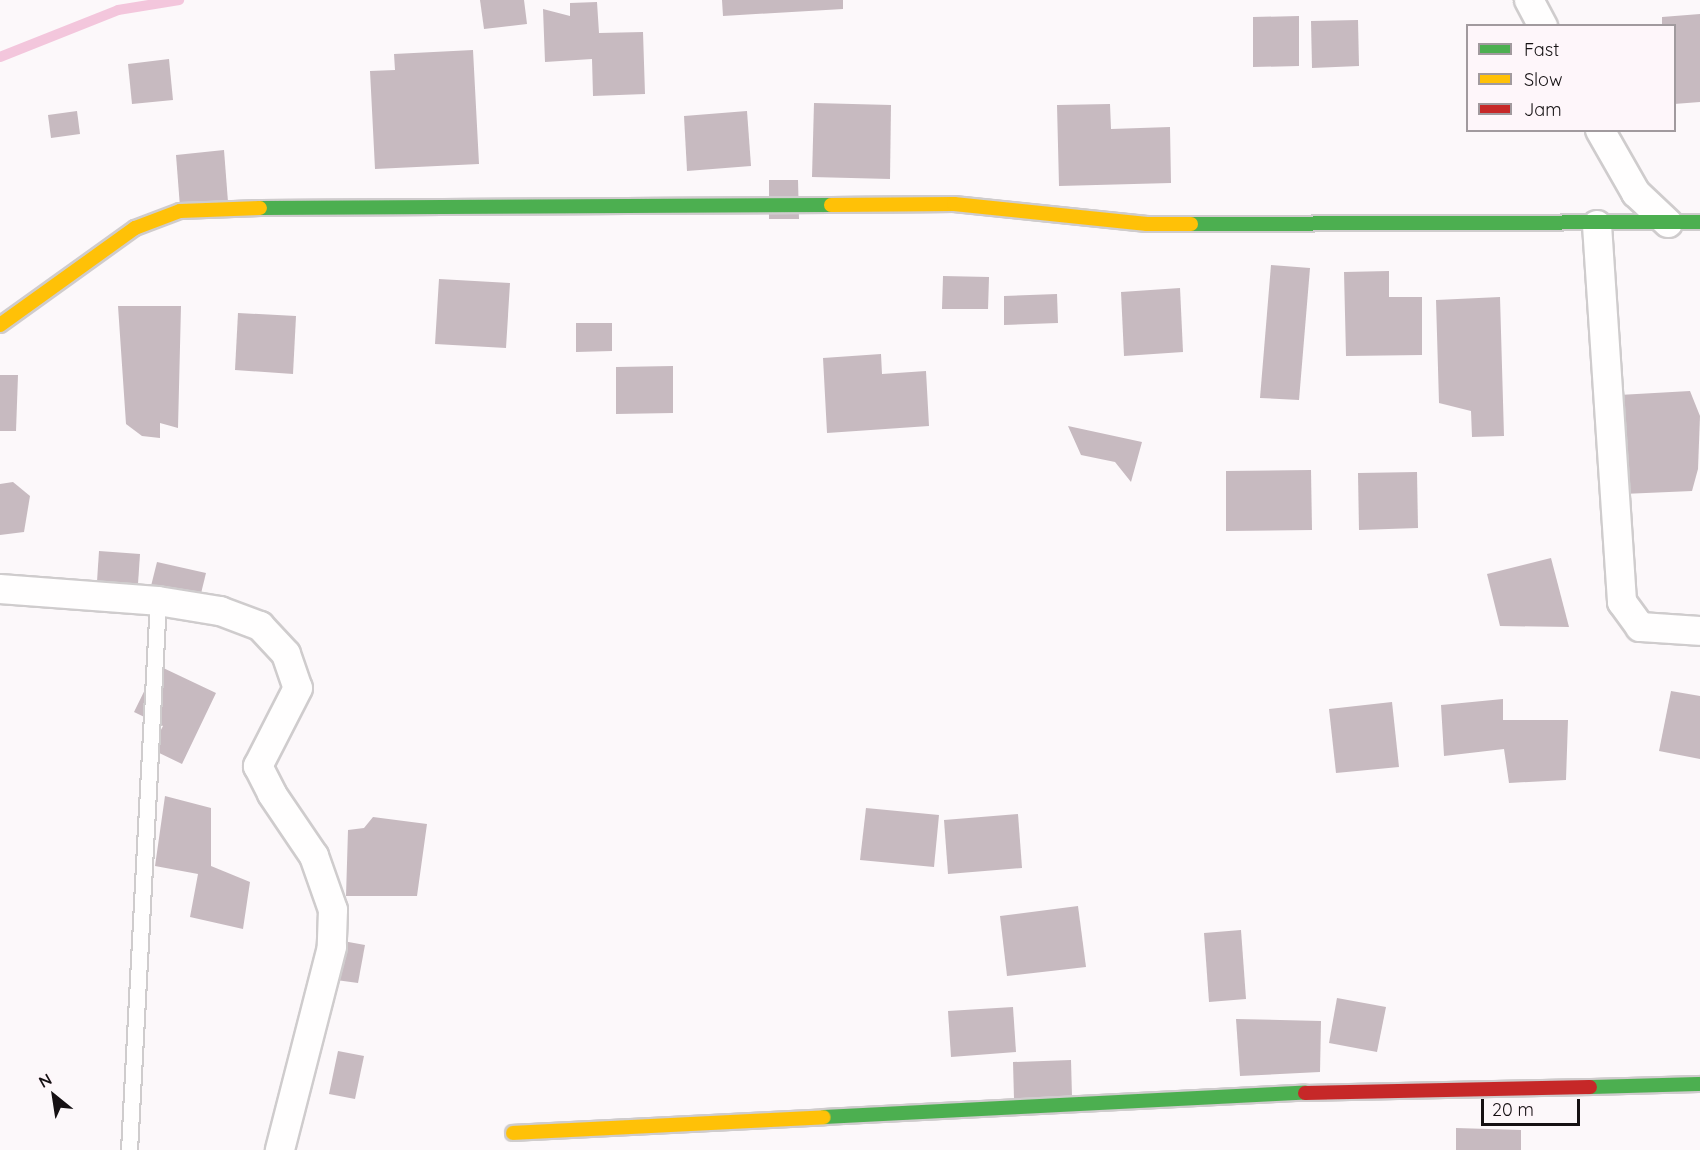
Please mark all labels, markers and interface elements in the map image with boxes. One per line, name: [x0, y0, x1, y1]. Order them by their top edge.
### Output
legend: [1466, 24, 1676, 132]
text: Fast: [1524, 38, 1559, 61]
text: Slow: [1524, 68, 1562, 91]
text: Jam: [1524, 98, 1562, 121]
north arrow: [24, 1066, 84, 1126]
text: N: [35, 1069, 55, 1092]
scale bar: [1484, 1087, 1583, 1125]
text: 20 m: [1492, 1098, 1534, 1121]

